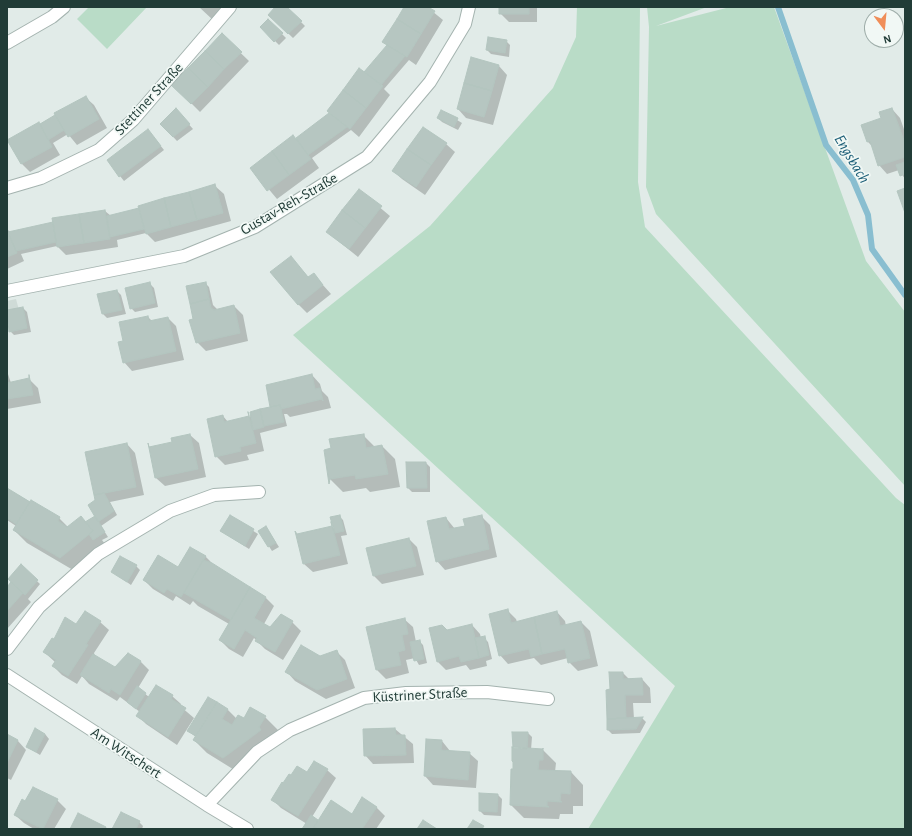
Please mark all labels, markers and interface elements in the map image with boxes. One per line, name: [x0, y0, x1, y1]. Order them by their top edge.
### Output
north arrow: [864, 8, 904, 48]
text: N: [882, 33, 892, 45]
street label: Stettiner Straße: [111, 59, 187, 139]
water label: Engsbach: [830, 131, 874, 187]
street label: Gustav-Reh-Straße: [237, 169, 341, 239]
street label: Küstriner Straße: [372, 684, 468, 706]
street label: Am Witschert: [87, 724, 165, 782]

